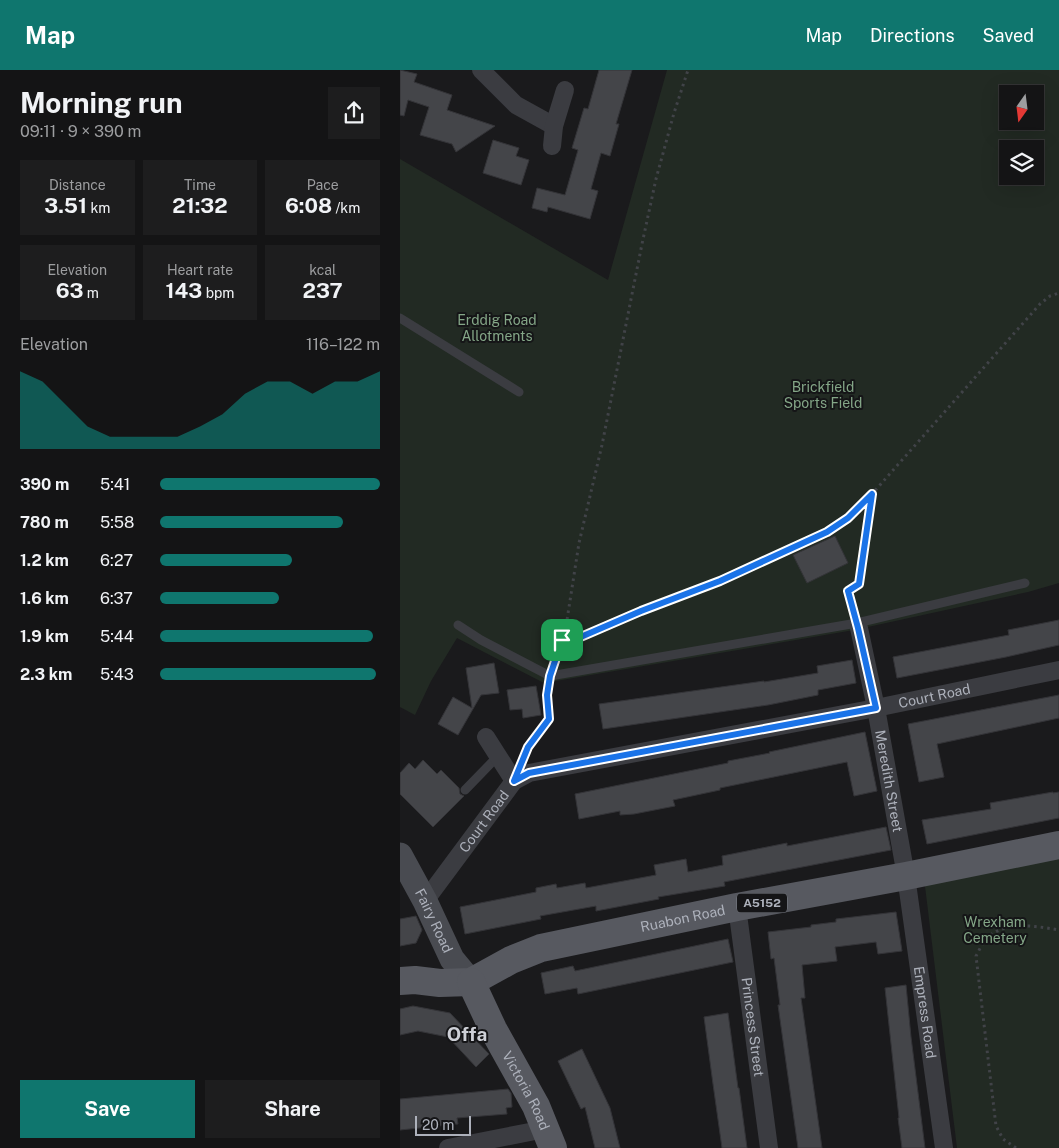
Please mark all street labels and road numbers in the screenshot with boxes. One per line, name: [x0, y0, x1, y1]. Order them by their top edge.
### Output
street label: Court Road: [897, 681, 972, 711]
street label: Meredith Street: [872, 729, 906, 833]
street label: Court Road: [456, 787, 512, 856]
street label: Fairy Road: [412, 886, 456, 955]
road number: A5152: [737, 894, 787, 912]
street label: Ruabon Road: [639, 902, 727, 935]
street label: Empress Road: [911, 965, 939, 1059]
street label: Princess Street: [738, 976, 767, 1078]
street label: Victoria Road: [499, 1048, 553, 1132]

